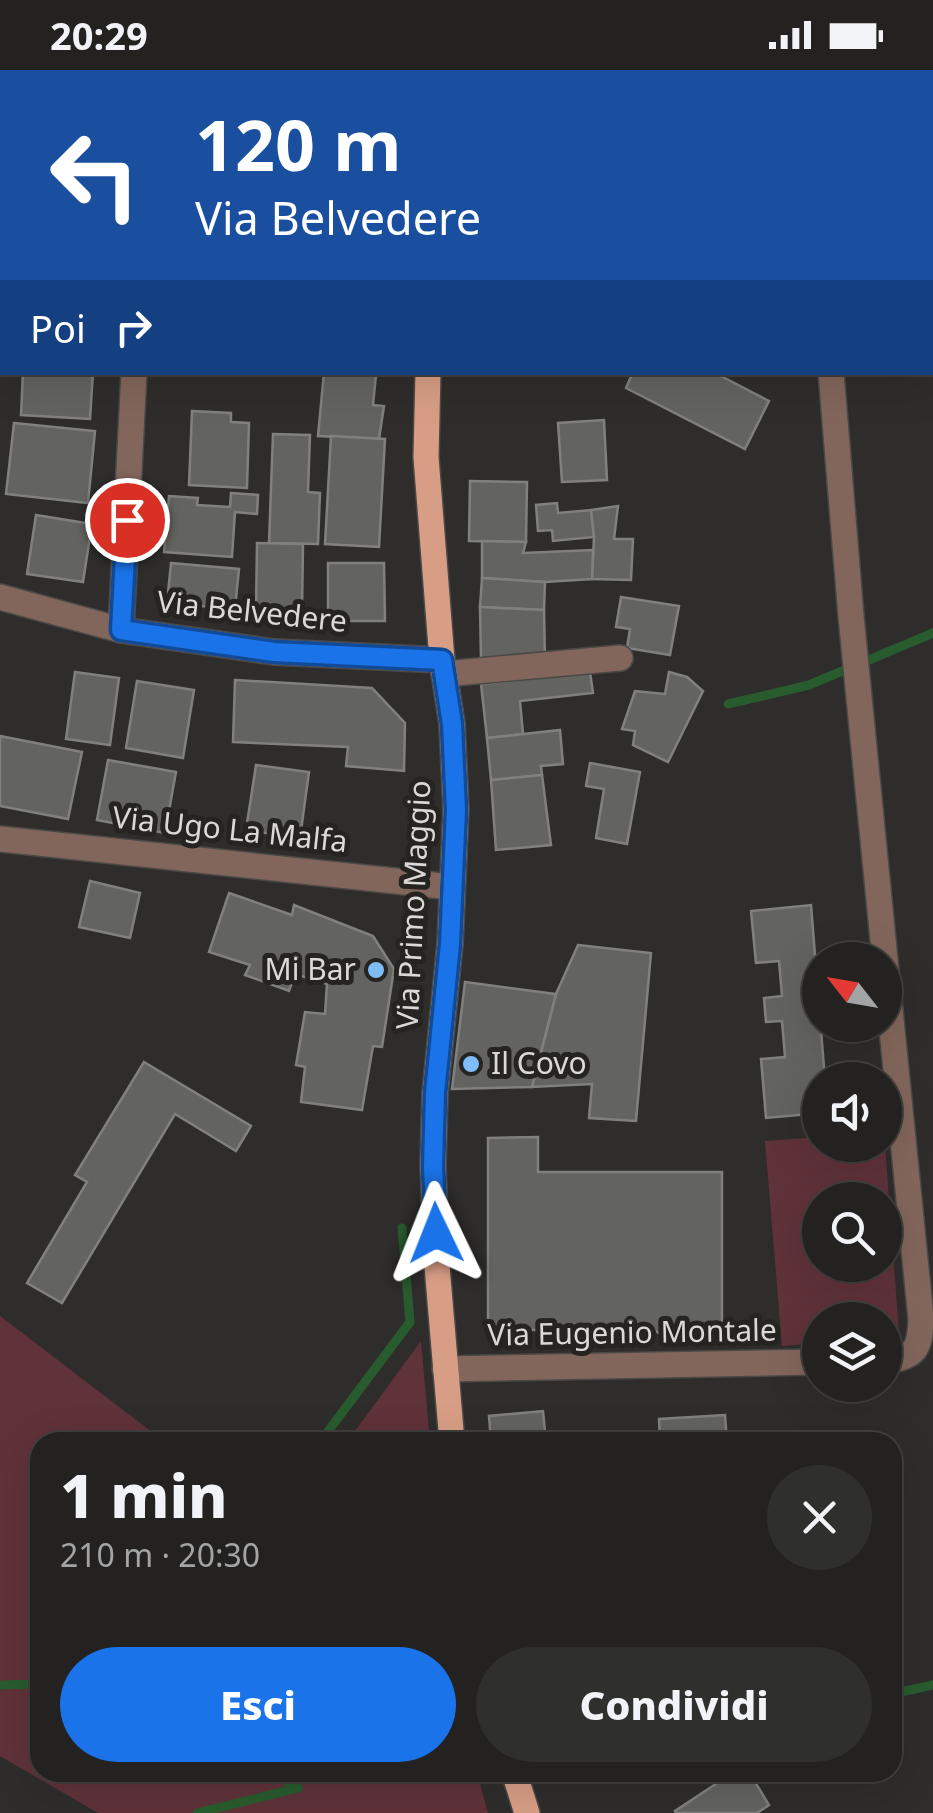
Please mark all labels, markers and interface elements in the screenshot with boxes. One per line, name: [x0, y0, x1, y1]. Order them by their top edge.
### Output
text: 20:29: [50, 9, 148, 61]
text: 120 m: [195, 96, 402, 192]
icon: left: [30, 110, 160, 240]
text: Via Belvedere: [195, 187, 481, 248]
icon: right: [106, 300, 161, 355]
text: Poi: [30, 302, 86, 354]
pin: [85, 478, 170, 563]
icon: arrive: [100, 493, 155, 548]
street label: Via Belvedere: [155, 580, 349, 641]
street label: Via Primo Maggio: [386, 779, 440, 1031]
street label: Via Ugo La Malfa: [111, 796, 350, 861]
north arrow: [802, 942, 902, 1042]
map controls: [802, 942, 902, 1402]
place label: Mi Bar: [265, 948, 356, 989]
marker: Mi Bar: [365, 959, 387, 981]
place label: Il Covo: [491, 1042, 587, 1083]
marker: Il Covo: [460, 1053, 482, 1075]
button: sound: [802, 1062, 902, 1162]
position arrow: [384, 1181, 488, 1285]
button: search: [802, 1182, 902, 1282]
button: layers: [802, 1302, 902, 1402]
street label: Via Eugenio Montale: [487, 1308, 777, 1355]
text: 1 min: [60, 1454, 228, 1536]
button: close: [767, 1465, 872, 1570]
text: 210 m · 20:30: [60, 1533, 260, 1576]
button: Esci: [60, 1647, 456, 1762]
button: Condividi: [476, 1647, 872, 1762]

